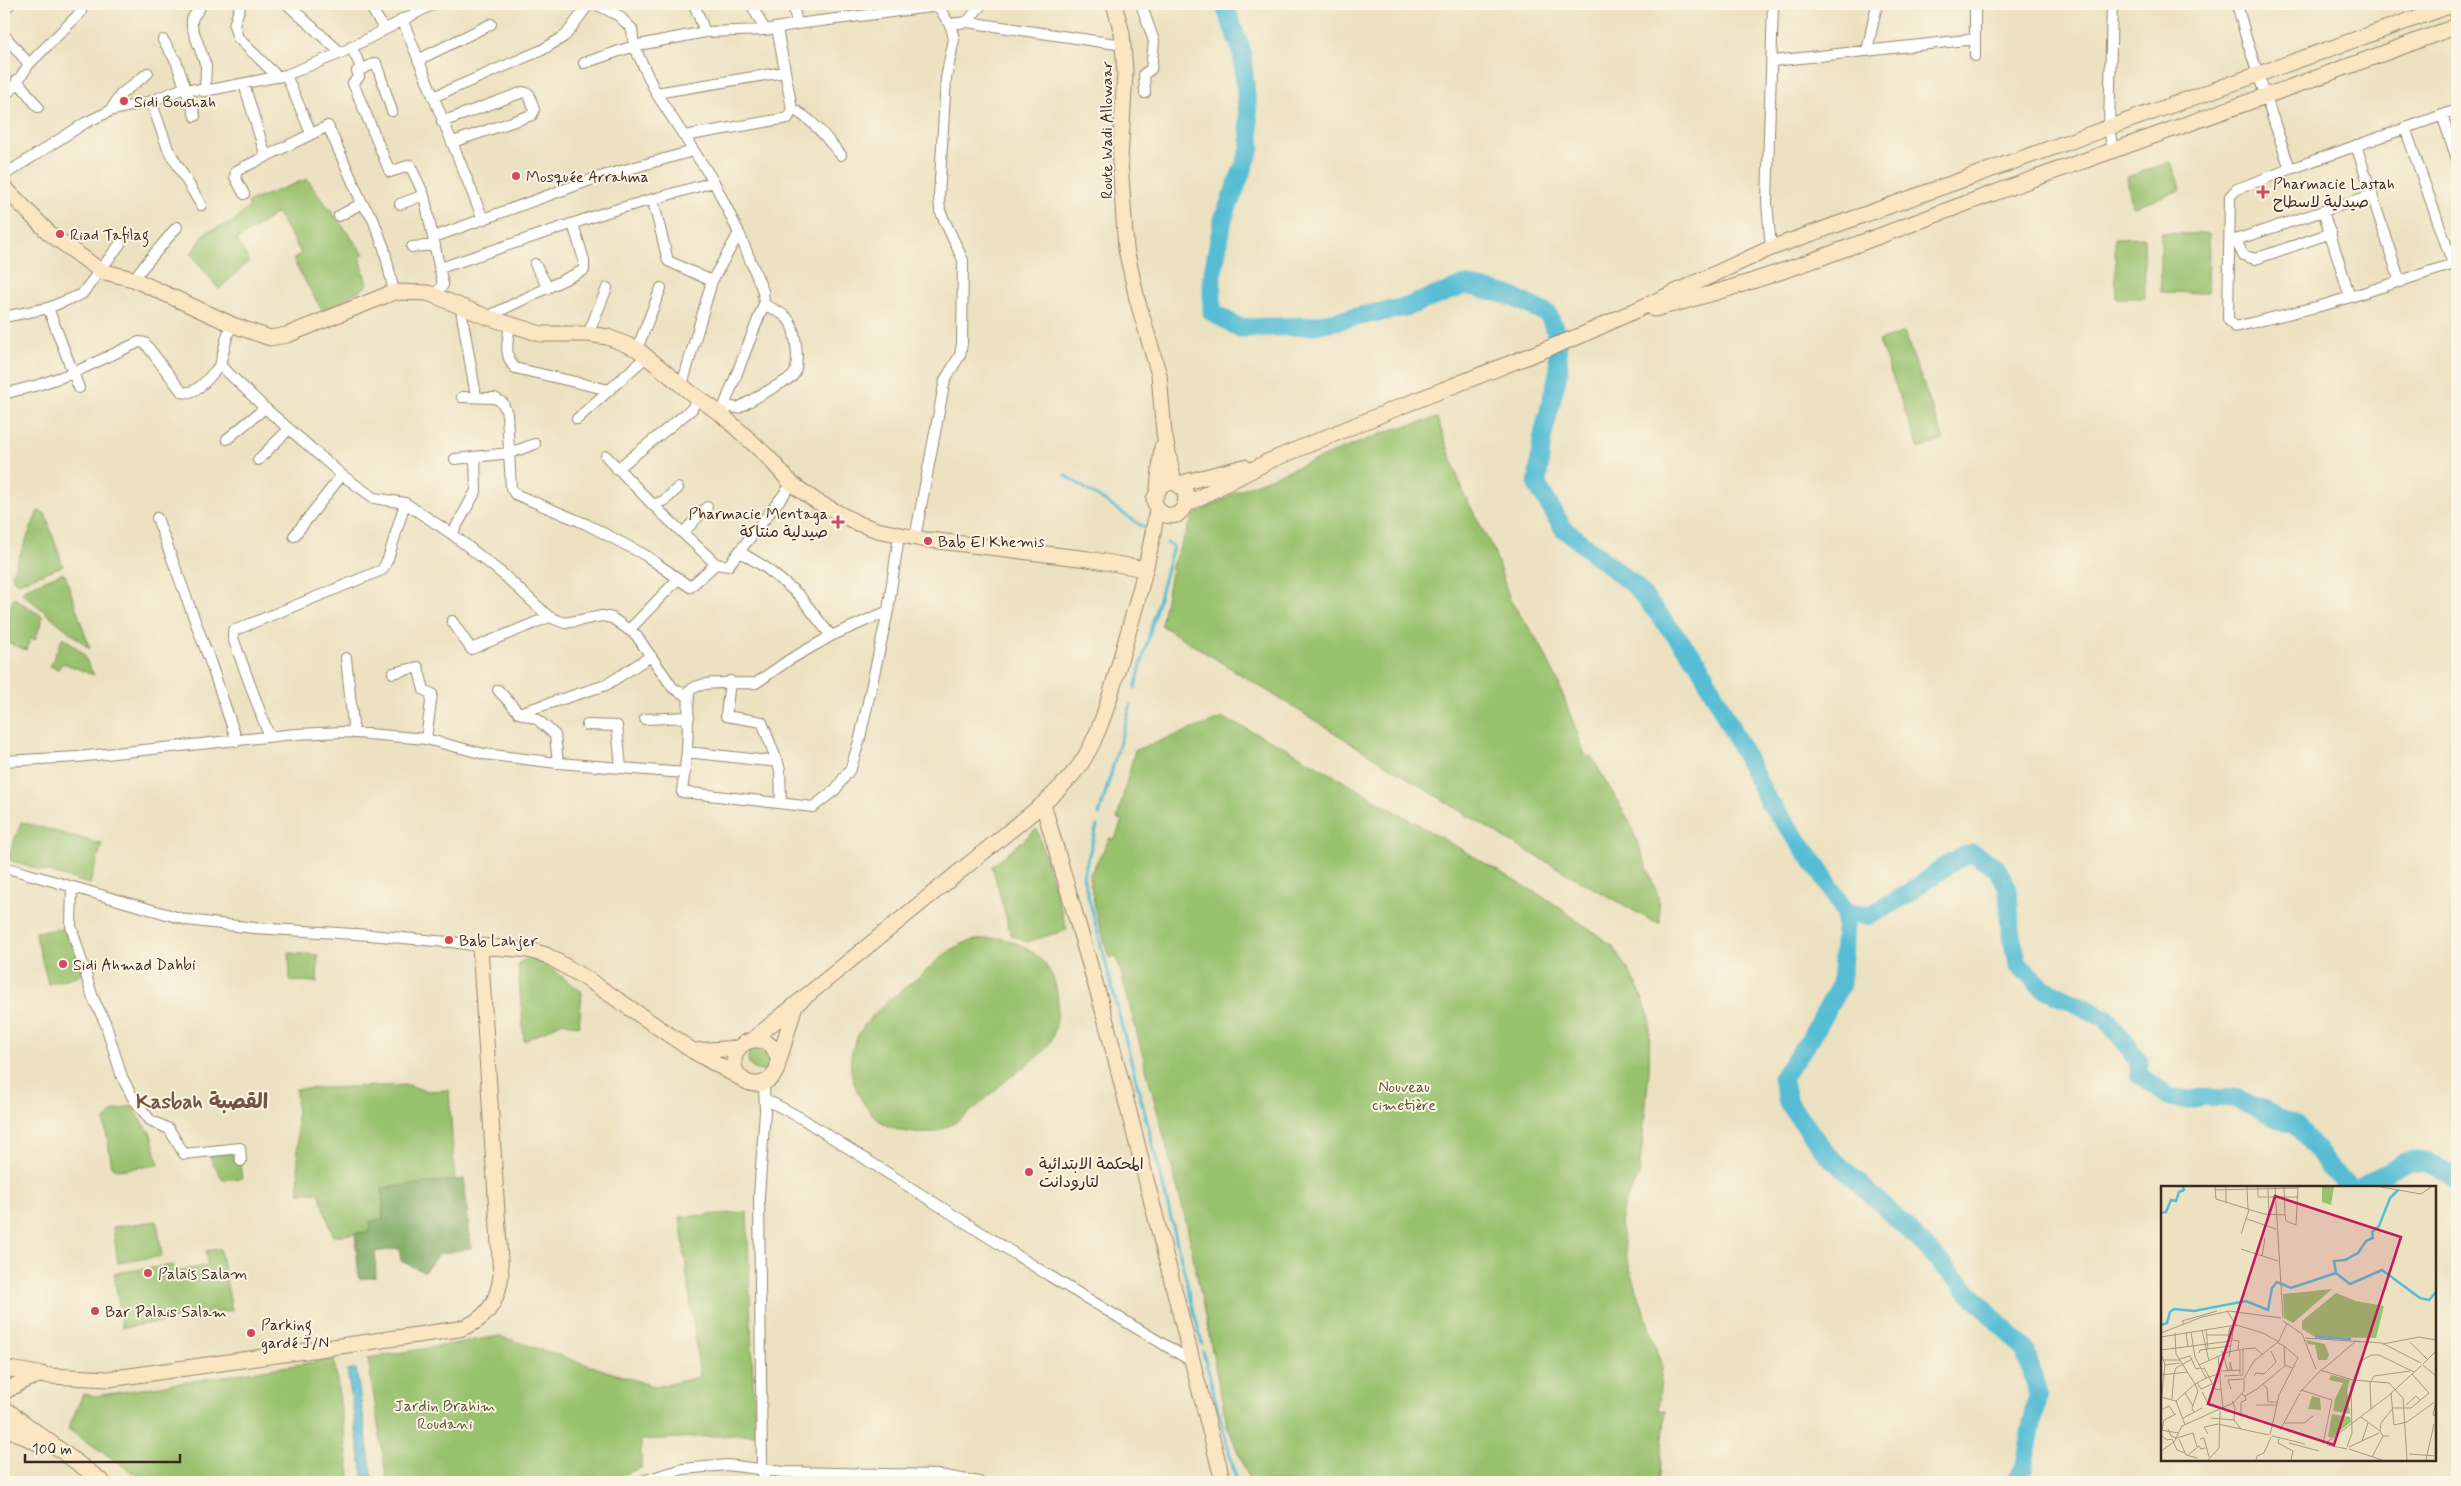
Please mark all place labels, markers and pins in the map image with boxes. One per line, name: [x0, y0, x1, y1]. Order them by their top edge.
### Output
place label: Sidi Boushah: [134, 92, 216, 113]
marker: Sidi Boushah: [118, 95, 130, 107]
place label: Mosquée Arrahma: [526, 167, 649, 188]
marker: Mosquée Arrahma: [510, 170, 522, 182]
place label: Pharmacie Lastah صيدلية لاسطاح: [2273, 174, 2395, 213]
marker: Pharmacie Lastah صيدلية لاسطاح: [2257, 186, 2269, 198]
place label: Riad Tafilag: [70, 225, 149, 247]
marker: Riad Tafilag: [54, 228, 66, 240]
place label: Pharmacie Mentaga صيدلية منتاكة: [688, 504, 828, 543]
marker: Pharmacie Mentaga صيدلية منتاكة: [832, 516, 844, 528]
place label: Bab El Khemis: [938, 532, 1045, 553]
marker: Bab El Khemis: [922, 535, 934, 547]
place label: Bab Lahjer: [459, 931, 538, 952]
marker: Bab Lahjer: [443, 934, 455, 946]
place label: Sidi Ahmad Dahbi: [73, 955, 196, 976]
marker: Sidi Ahmad Dahbi: [57, 958, 69, 970]
place label: المحكمة الابتدائية لتارودانت: [1039, 1154, 1144, 1193]
marker: المحكمة الابتدائية لتارودانت: [1023, 1166, 1035, 1178]
place label: Palais Salam: [158, 1264, 247, 1285]
marker: Palais Salam: [142, 1267, 154, 1279]
place label: Bar Palais Salam: [105, 1302, 227, 1323]
marker: Bar Palais Salam: [89, 1305, 101, 1317]
place label: Parking gardé J/N: [261, 1315, 329, 1354]
marker: Parking gardé J/N: [245, 1327, 257, 1339]

